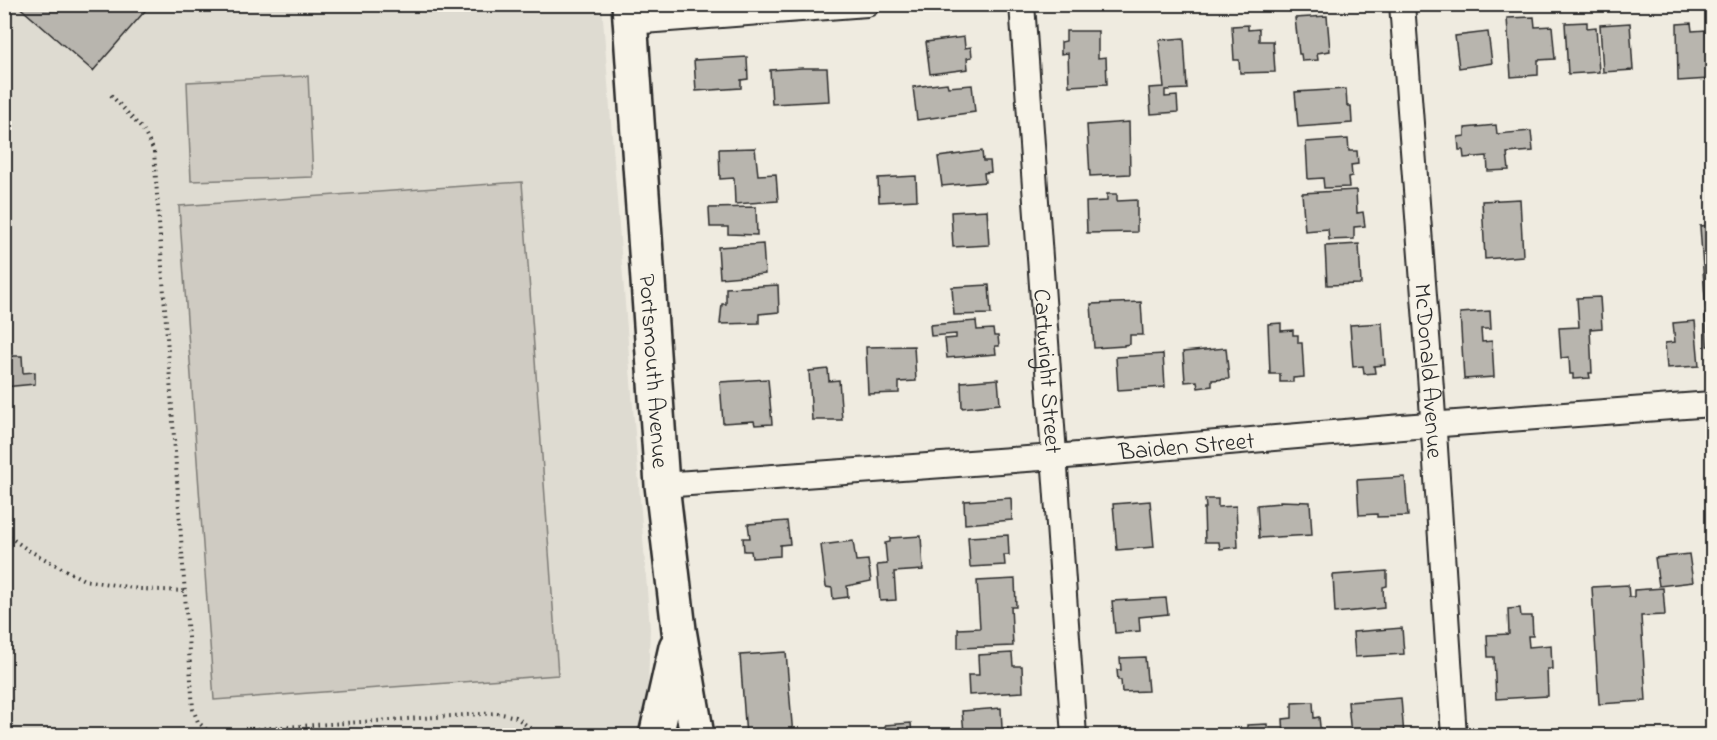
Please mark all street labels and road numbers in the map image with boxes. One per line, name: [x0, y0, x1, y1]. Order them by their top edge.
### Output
street label: Portsmouth Avenue: [628, 273, 676, 470]
street label: McDonald Avenue: [1403, 282, 1451, 460]
street label: Cartwright Street: [1022, 288, 1069, 455]
street label: Baiden Street: [1116, 425, 1256, 472]

